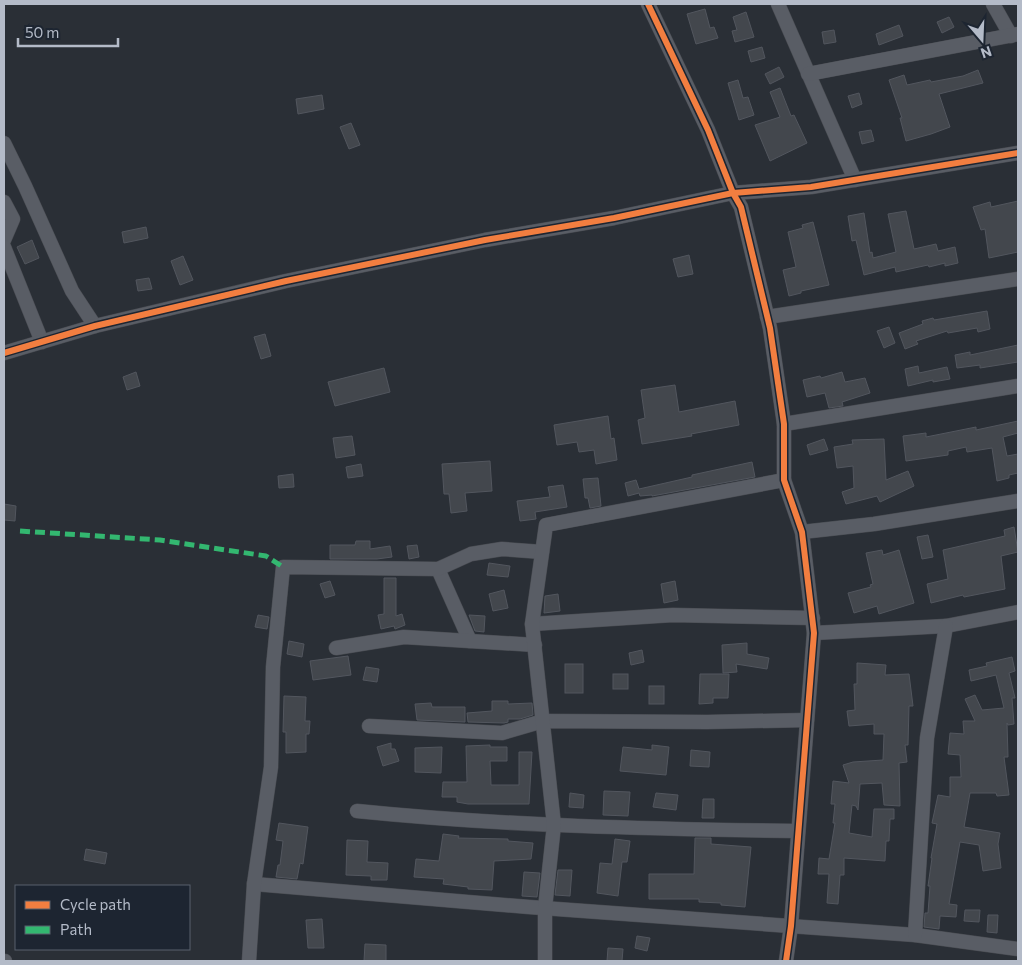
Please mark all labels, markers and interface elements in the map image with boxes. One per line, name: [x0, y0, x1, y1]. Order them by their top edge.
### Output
scale bar: [18, 15, 118, 47]
north arrow: [957, 15, 1007, 65]
text: 50 m: [25, 23, 59, 41]
text: N: [979, 43, 994, 63]
legend: [15, 885, 190, 950]
text: Cycle path: [60, 895, 131, 913]
text: Path: [60, 920, 92, 938]

